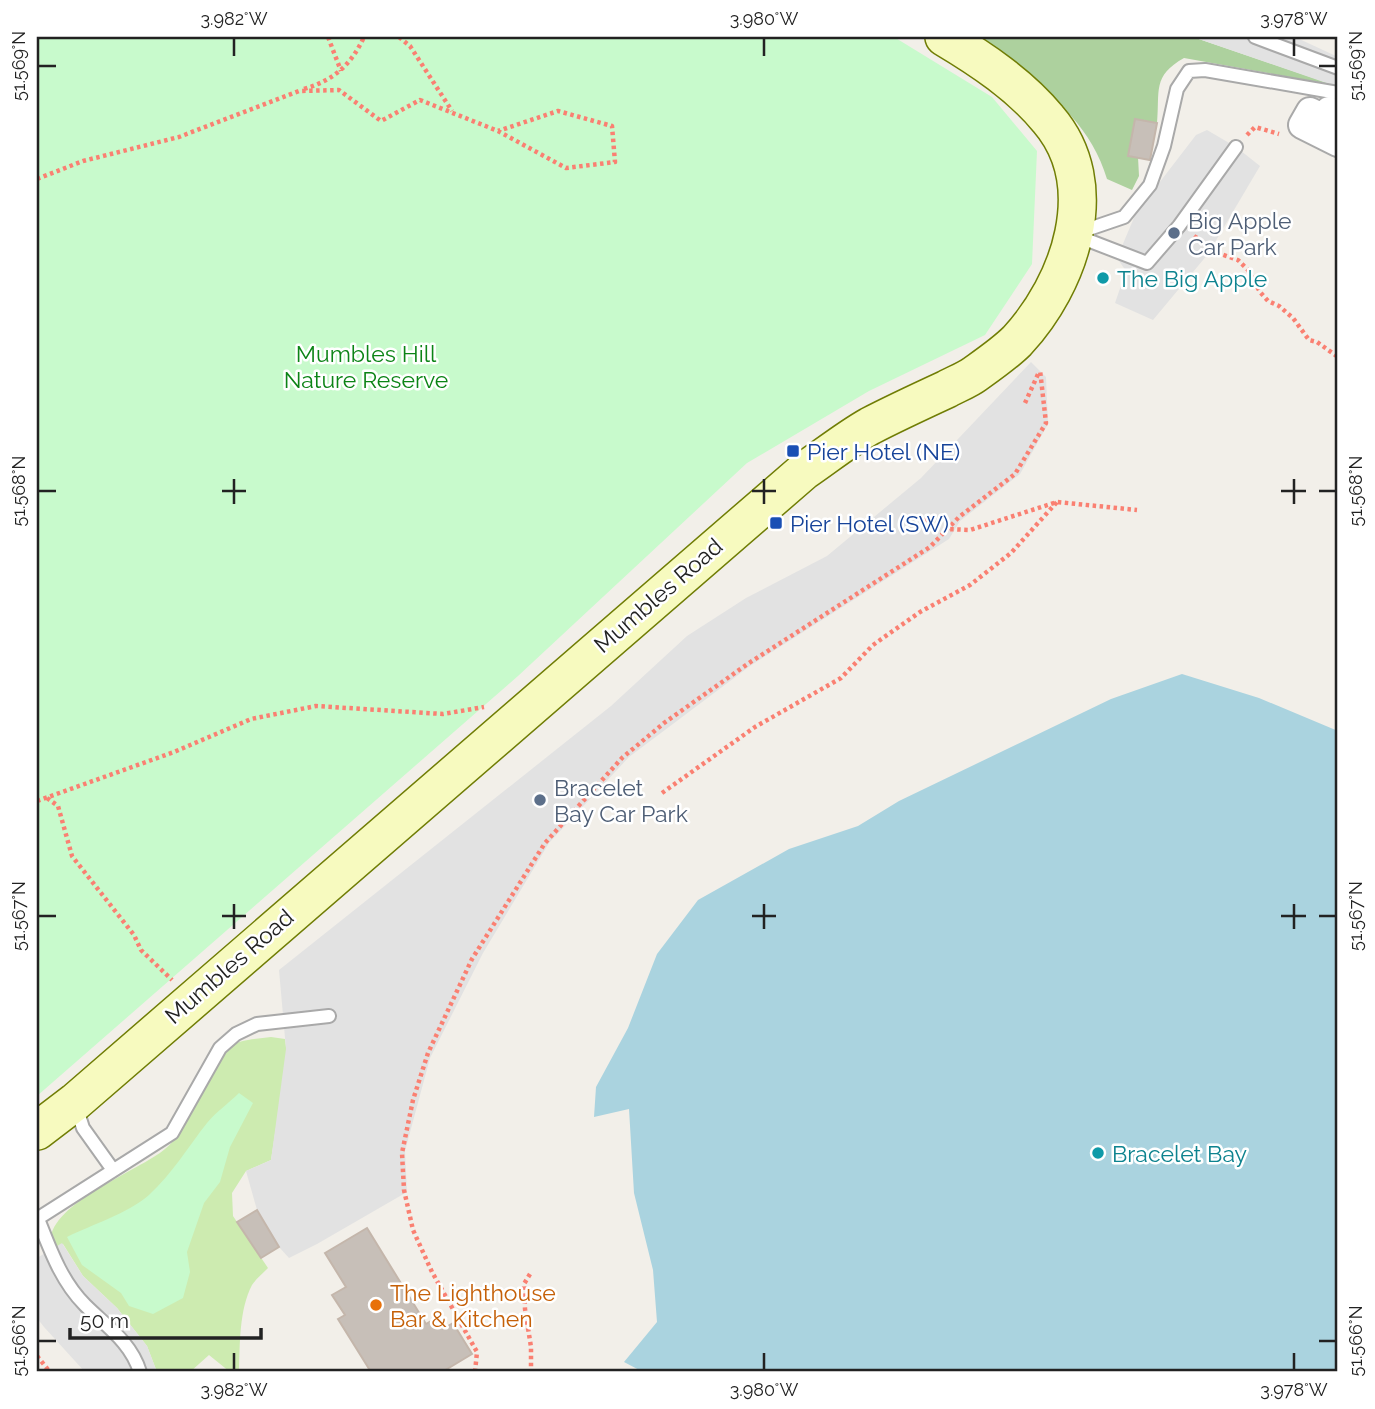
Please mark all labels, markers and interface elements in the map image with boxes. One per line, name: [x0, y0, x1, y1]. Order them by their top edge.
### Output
text: 3.982°W: [200, 8, 268, 29]
text: 3.980°W: [730, 8, 798, 29]
text: 3.978°W: [1260, 8, 1328, 29]
text: 51.569°N: [8, 31, 29, 101]
text: 51.569°N: [1345, 31, 1366, 101]
place label: Big Apple Car Park: [1188, 207, 1291, 260]
marker: Big Apple Car Park: [1166, 225, 1182, 241]
place label: The Big Apple: [1117, 265, 1267, 292]
marker: The Big Apple: [1095, 270, 1111, 286]
park label: Mumbles Hill Nature Reserve: [284, 340, 448, 393]
place label: Pier Hotel (NE): [807, 438, 960, 465]
marker: Pier Hotel (NE): [785, 443, 801, 459]
text: 51.568°N: [8, 456, 29, 526]
text: 51.568°N: [1345, 456, 1366, 526]
place label: Pier Hotel (SW): [790, 510, 949, 537]
marker: Pier Hotel (SW): [768, 515, 784, 531]
street label: Mumbles Road: [588, 532, 728, 658]
place label: Bracelet Bay Car Park: [554, 774, 688, 827]
marker: Bracelet Bay Car Park: [532, 792, 548, 808]
text: 51.567°N: [8, 881, 29, 951]
text: 51.567°N: [1345, 881, 1366, 951]
street label: Mumbles Road: [159, 903, 299, 1029]
place label: Bracelet Bay: [1112, 1140, 1247, 1167]
marker: Bracelet Bay: [1090, 1145, 1106, 1161]
place label: The Lighthouse Bar & Kitchen: [390, 1279, 556, 1332]
scale bar: [70, 1297, 261, 1341]
marker: The Lighthouse Bar & Kitchen: [368, 1297, 384, 1313]
text: 51.566°N: [8, 1305, 29, 1377]
text: 51.566°N: [1345, 1305, 1366, 1377]
text: 50 m: [80, 1308, 129, 1333]
text: 3.982°W: [200, 1379, 268, 1400]
text: 3.980°W: [730, 1379, 798, 1400]
text: 3.978°W: [1260, 1379, 1328, 1400]

